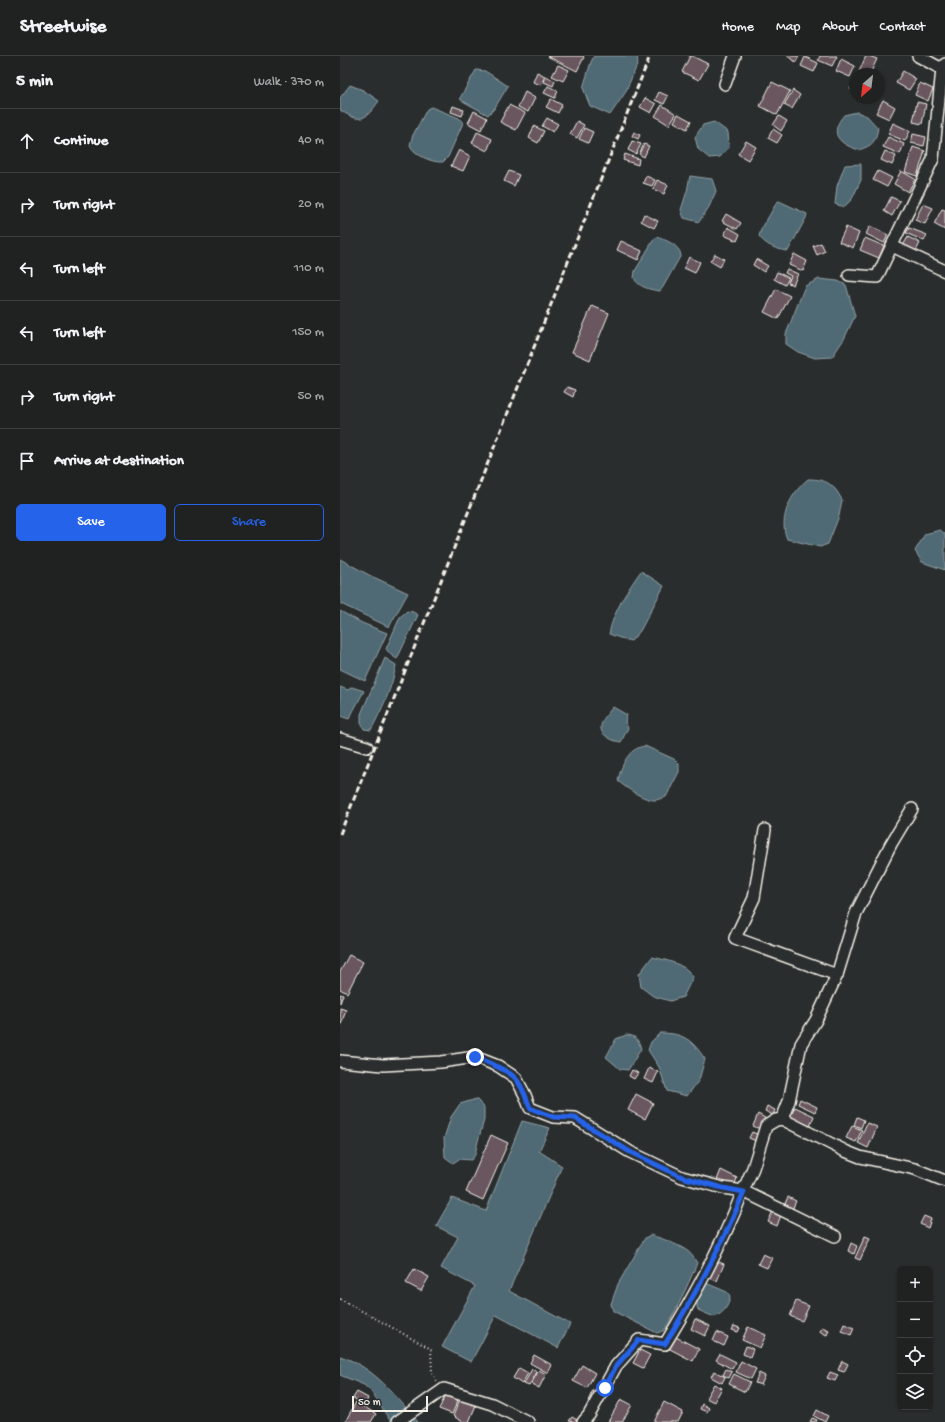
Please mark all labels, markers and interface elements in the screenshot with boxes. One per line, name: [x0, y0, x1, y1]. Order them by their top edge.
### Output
text: Streetwise: [20, 16, 106, 39]
text: Home: [722, 19, 754, 36]
text: Map: [776, 19, 800, 36]
text: About: [822, 19, 858, 36]
text: Contact: [880, 19, 925, 36]
north arrow: [849, 68, 885, 104]
text: 5 min: [16, 72, 53, 92]
text: Walk · 370 m: [254, 75, 324, 90]
icon: ahead: [16, 130, 38, 152]
text: Continue: [54, 132, 108, 150]
text: 40 m: [298, 133, 324, 148]
icon: right: [16, 194, 38, 216]
text: Turn right: [54, 196, 114, 214]
text: 20 m: [298, 197, 324, 212]
icon: left: [16, 258, 38, 280]
text: Turn left: [54, 260, 105, 278]
text: 110 m: [294, 261, 324, 276]
icon: left: [16, 322, 38, 344]
text: Turn left: [54, 324, 105, 342]
text: 150 m: [292, 325, 324, 340]
icon: right: [16, 386, 38, 408]
text: Turn right: [54, 388, 114, 406]
text: 50 m: [297, 389, 324, 404]
icon: arrive: [16, 450, 38, 472]
text: Arrive at destination: [54, 452, 184, 470]
button: Save: [16, 504, 166, 541]
button: Share: [174, 504, 324, 541]
route end: [466, 1048, 484, 1066]
map controls: [897, 1266, 933, 1410]
button: +: [897, 1266, 933, 1302]
button: −: [897, 1302, 933, 1338]
button: locate: [897, 1338, 933, 1374]
button: layers: [897, 1374, 933, 1410]
route start: [596, 1379, 614, 1397]
scale bar: [352, 1394, 428, 1413]
text: 50 m: [358, 1397, 380, 1409]

